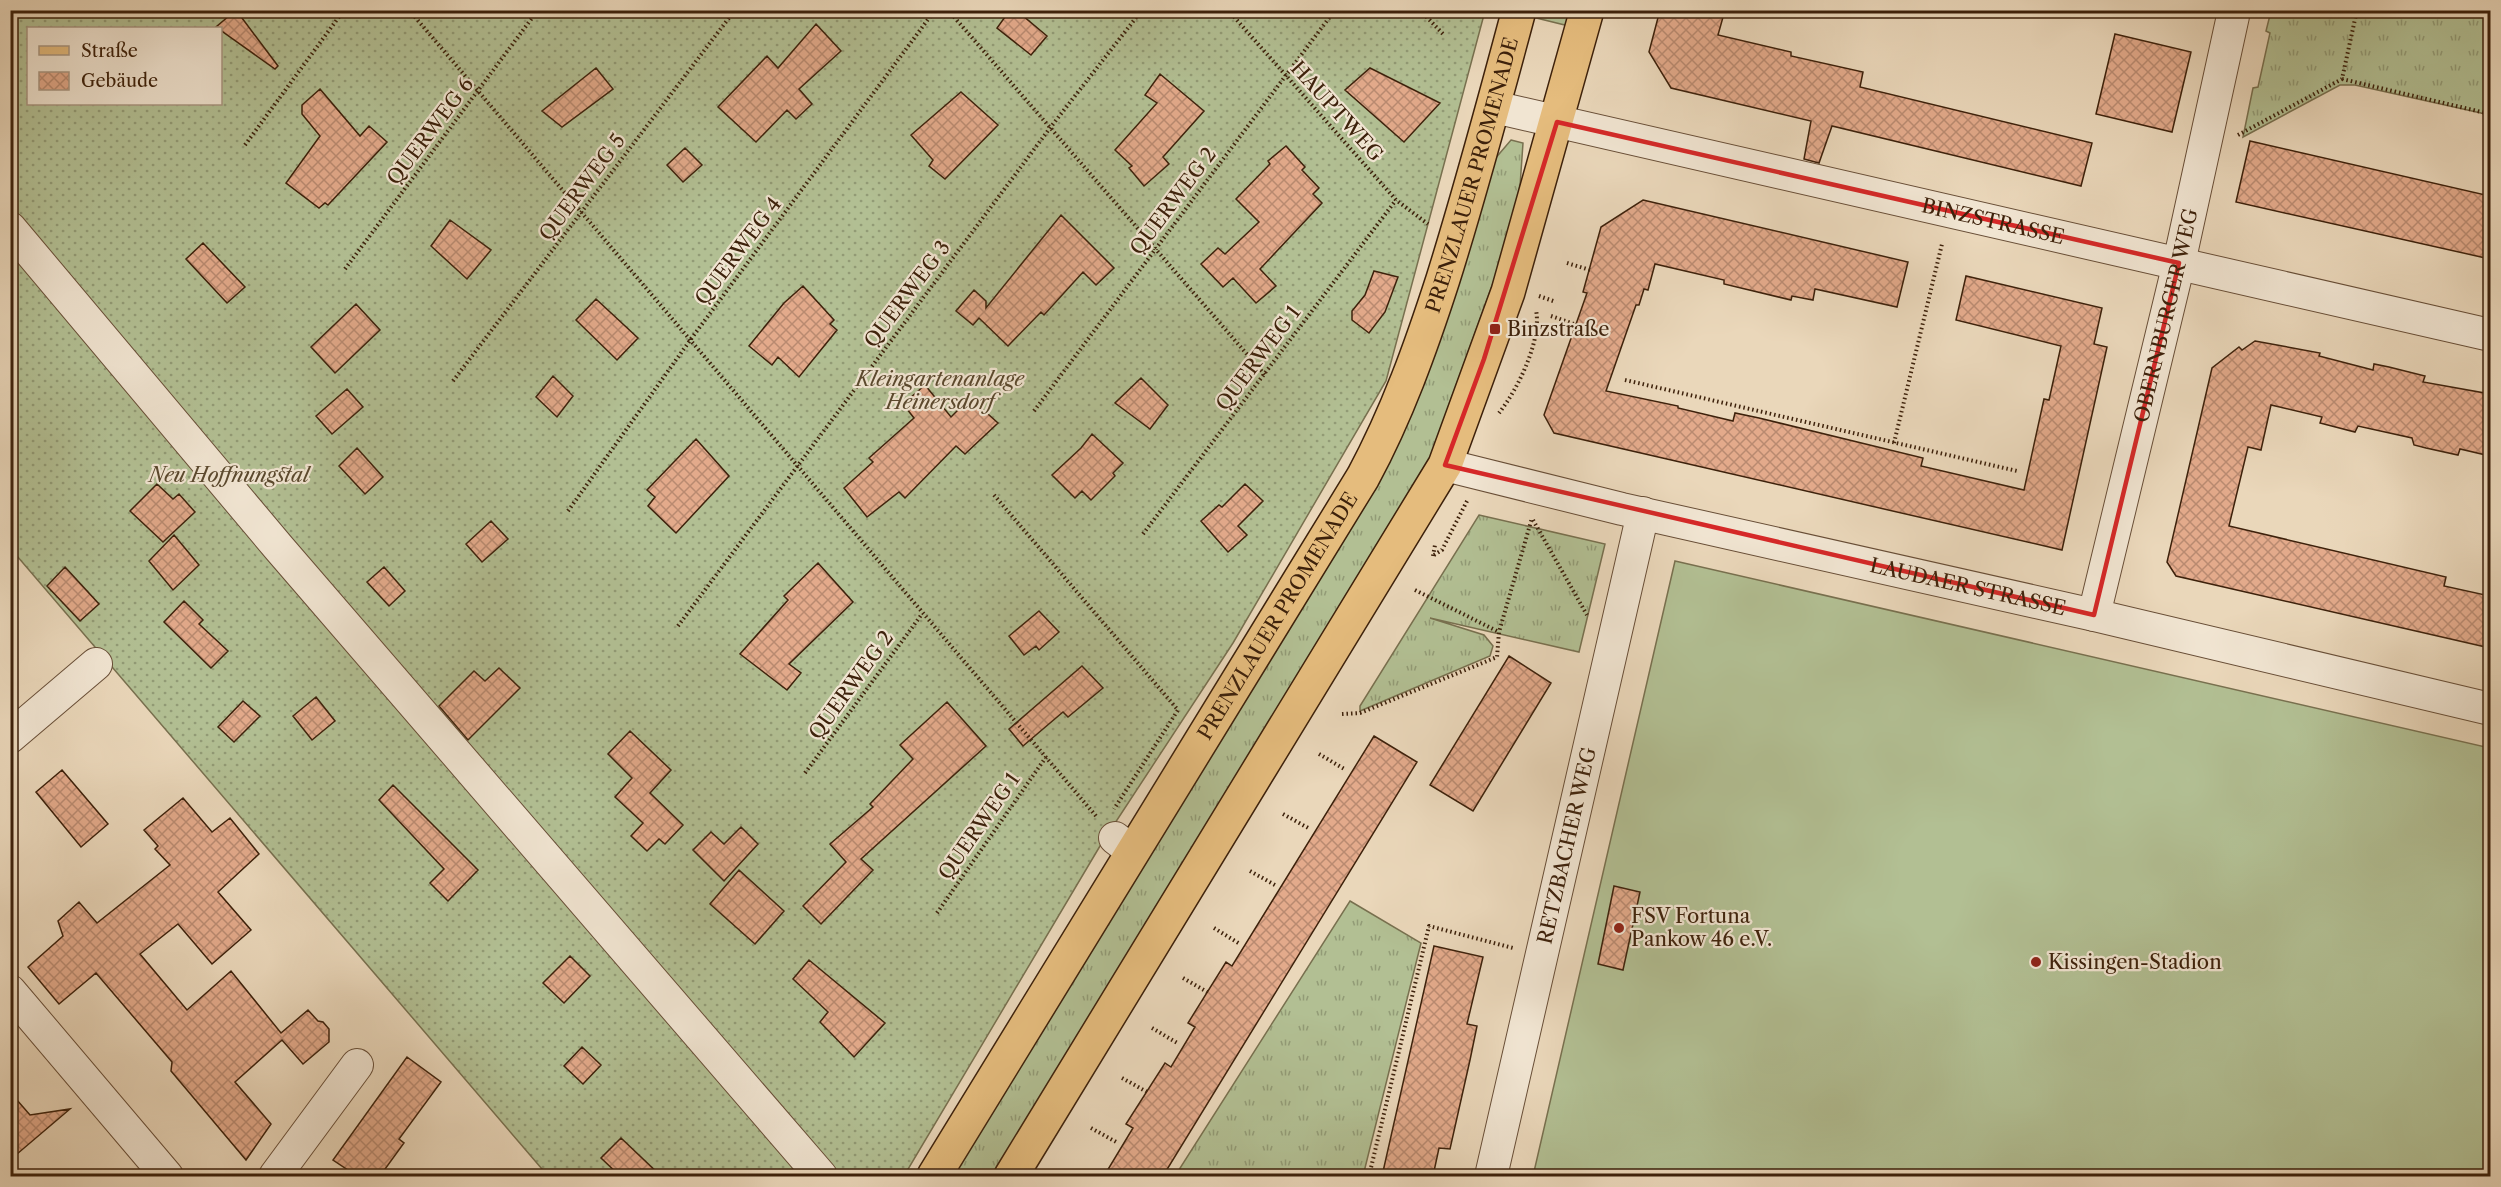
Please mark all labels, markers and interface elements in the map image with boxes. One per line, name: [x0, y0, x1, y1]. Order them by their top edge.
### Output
legend: [27, 27, 222, 105]
street label: PRENZLAUER PROMENADE: [1421, 34, 1523, 316]
text: Straße: [81, 40, 138, 62]
street label: HAUPTWEG: [1286, 56, 1388, 166]
text: Gebäude: [81, 70, 158, 92]
street label: QUERWEG 6: [382, 73, 478, 189]
street label: QUERWEG 5: [534, 129, 630, 245]
street label: QUERWEG 2: [1125, 143, 1221, 259]
street label: QUERWEG 4: [690, 193, 786, 309]
street label: BINZSTRASSE: [1919, 193, 2067, 249]
street label: OBERNBURGER WEG: [2129, 206, 2203, 425]
street label: QUERWEG 3: [859, 236, 955, 352]
street label: QUERWEG 1: [1211, 300, 1306, 415]
place label: Binzstraße: [1507, 317, 1609, 341]
marker: Binzstraße: [1488, 322, 1502, 336]
park label: Kleingartenanlage Heinersdorf: [854, 367, 1026, 414]
park label: Neu Hoffnungstal: [147, 463, 312, 487]
street label: PRENZLAUER PROMENADE: [1193, 488, 1363, 744]
street label: LAUDAER STRASSE: [1868, 553, 2068, 620]
street label: QUERWEG 2: [804, 626, 898, 744]
street label: RETZBACHER WEG: [1533, 745, 1601, 946]
street label: QUERWEG 1: [933, 767, 1025, 884]
place label: FSV Fortuna Pankow 46 e.V.: [1631, 904, 1772, 951]
marker: FSV Fortuna Pankow 46 e.V.: [1612, 921, 1626, 935]
place label: Kissingen-Stadion: [2048, 950, 2222, 974]
marker: Kissingen-Stadion: [2029, 955, 2043, 969]

